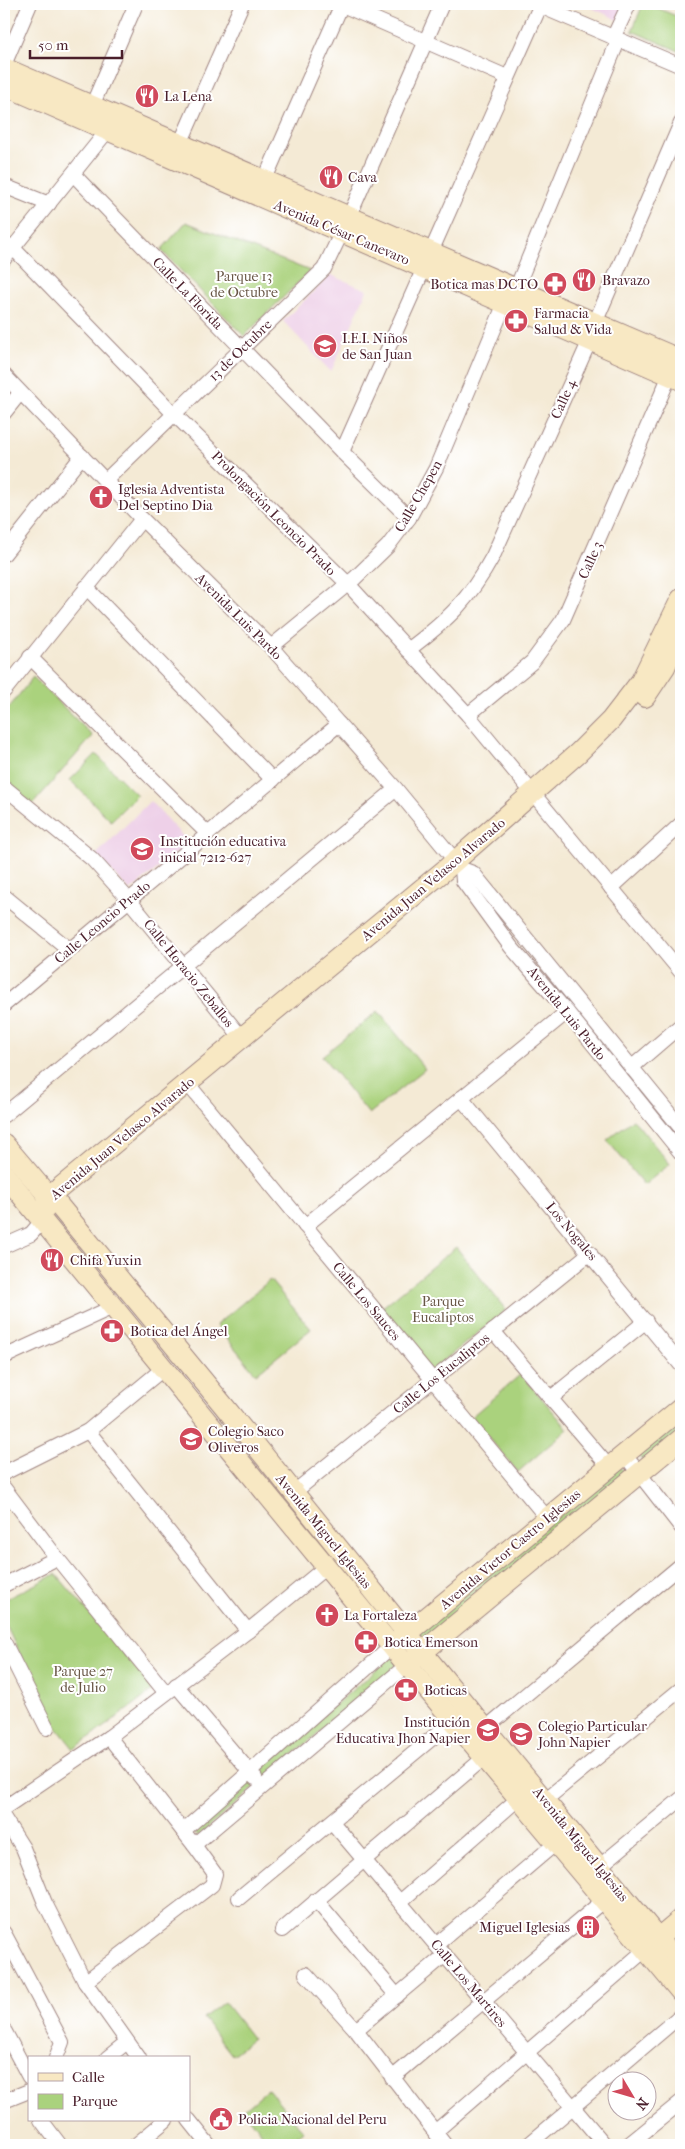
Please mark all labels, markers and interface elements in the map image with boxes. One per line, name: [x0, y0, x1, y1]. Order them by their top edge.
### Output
scale bar: [30, 28, 122, 60]
text: 50 m: [38, 36, 69, 54]
restaurant icon: La Lena: [134, 83, 160, 109]
place label: La Lena: [164, 88, 213, 105]
restaurant icon: Cava: [318, 164, 344, 190]
place label: Cava: [348, 169, 378, 186]
street label: Avenida César Canevaro: [271, 196, 412, 269]
street label: Calle La Florida: [149, 254, 227, 333]
restaurant icon: Bravazo: [571, 267, 597, 293]
park label: Parque 13 de Octubre: [210, 268, 278, 301]
pharmacy icon: Botica mas DCTO: [542, 271, 568, 297]
place label: Bravazo: [602, 272, 650, 289]
place label: Botica mas DCTO: [430, 276, 538, 293]
place label: Farmacia Salud & Vida: [534, 305, 612, 338]
pharmacy icon: Farmacia Salud & Vida: [503, 308, 529, 334]
street label: 13 de Octubre: [205, 316, 276, 385]
place label: I.E.I. Niños de San Juan: [342, 330, 412, 363]
school or university icon: I.E.I. Niños de San Juan: [312, 333, 338, 359]
street label: Calle 4: [547, 376, 580, 422]
street label: Prolongación Leoncio Prado: [208, 448, 339, 579]
street label: Calle Chepen: [391, 457, 446, 535]
place label: Iglesia Adventista Del Septino Dia: [118, 481, 225, 514]
church icon: Iglesia Adventista Del Septino Dia: [88, 484, 114, 510]
street label: Calle 3: [575, 539, 606, 582]
street label: Avenida Luis Pardo: [191, 569, 286, 663]
street label: Avenida Juan Velasco Alvarado: [357, 814, 509, 945]
place label: Institución educativa inicial 7212-627: [160, 833, 287, 866]
school or university icon: Institución educativa inicial 7212-627: [129, 836, 155, 862]
street label: Calle Leoncio Prado: [51, 877, 154, 967]
street label: Calle Horacio Zeballos: [140, 916, 237, 1031]
street label: Avenida Luis Pardo: [523, 962, 610, 1064]
street label: Avenida Juan Velasco Alvarado: [46, 1073, 198, 1204]
street label: Los Nogales: [542, 1199, 601, 1264]
restaurant icon: Chifa Yuxin: [39, 1247, 65, 1273]
place label: Chifa Yuxin: [70, 1252, 142, 1269]
street label: Calle Los Sauces: [329, 1259, 404, 1344]
park label: Parque Eucaliptos: [412, 1293, 474, 1326]
pharmacy icon: Botica del Ángel: [99, 1318, 125, 1344]
place label: Botica del Ángel: [130, 1322, 228, 1340]
street label: Calle Los Eucaliptos: [390, 1329, 493, 1417]
place label: Colegio Saco Oliveros: [208, 1423, 284, 1456]
school or university icon: Colegio Saco Oliveros: [178, 1426, 204, 1452]
street label: Avenida Miguel Iglesias: [272, 1470, 375, 1592]
street label: Avenida Victor Castro Iglesias: [436, 1486, 584, 1614]
church icon: La Fortaleza: [314, 1602, 340, 1628]
place label: La Fortaleza: [344, 1607, 418, 1624]
pharmacy icon: Botica Emerson: [353, 1629, 379, 1655]
place label: Botica Emerson: [384, 1634, 478, 1651]
park label: Parque 27 de Julio: [53, 1663, 113, 1696]
pharmacy icon: Boticas: [393, 1677, 419, 1703]
place label: Boticas: [424, 1682, 467, 1699]
place label: Institución Educativa Jhon Napier: [336, 1714, 470, 1747]
school or university icon: Institución Educativa Jhon Napier: [475, 1717, 501, 1743]
place label: Colegio Particular John Napier: [537, 1718, 647, 1751]
school or university icon: Colegio Particular John Napier: [508, 1721, 534, 1747]
street label: Avenida Miguel Iglesias: [529, 1783, 632, 1905]
building icon: Miguel Iglesias: [575, 1914, 601, 1940]
place label: Miguel Iglesias: [479, 1919, 570, 1936]
street label: Calle Los Martires: [427, 1936, 510, 2031]
legend: [28, 2056, 190, 2122]
text: Calle: [72, 2068, 105, 2086]
north arrow: [608, 2072, 658, 2122]
text: Parque: [72, 2092, 118, 2110]
text: N: [632, 2094, 652, 2113]
public building icon: Policia Nacional del Peru: [208, 2106, 234, 2132]
place label: Policia Nacional del Peru: [238, 2111, 387, 2128]

